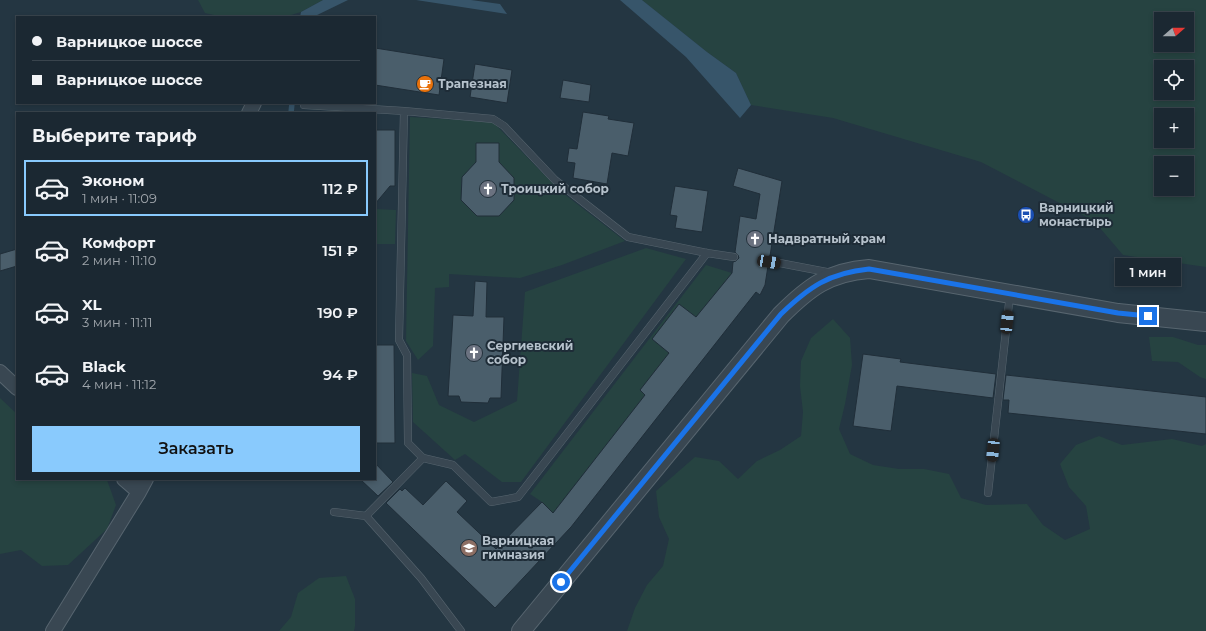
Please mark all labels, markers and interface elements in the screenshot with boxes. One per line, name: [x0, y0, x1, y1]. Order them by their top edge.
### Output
north arrow: [1154, 12, 1194, 52]
map controls: [1154, 12, 1194, 196]
text: Варницкое шоссе: [56, 32, 203, 51]
button: locate: [1154, 60, 1194, 100]
text: Варницкое шоссе: [56, 70, 203, 89]
cafe icon: Трапезная: [415, 74, 435, 94]
place label: Трапезная: [438, 76, 507, 91]
button: +: [1154, 108, 1194, 148]
text: Выберите тариф: [32, 125, 197, 147]
button: −: [1154, 156, 1194, 196]
icon: car: [34, 170, 70, 206]
text: Эконом: [82, 171, 144, 190]
text: 112 ₽: [322, 179, 358, 198]
church icon: Троицкий собор: [478, 179, 498, 199]
place label: Троицкий собор: [501, 181, 609, 196]
text: 1 мин · 11:09: [82, 190, 157, 206]
place label: Варницкий монастырь: [1039, 200, 1114, 229]
bus stop icon: Варницкий монастырь: [1016, 205, 1036, 225]
church icon: Надвратный храм: [745, 229, 765, 249]
place label: Надвратный храм: [768, 231, 886, 246]
icon: car: [34, 232, 70, 268]
text: Комфорт: [82, 233, 155, 252]
text: 151 ₽: [322, 241, 358, 260]
text: 2 мин · 11:10: [82, 252, 156, 268]
car: [756, 254, 782, 270]
callout: 1 мин: [1115, 258, 1181, 286]
text: 1 мин: [1129, 264, 1167, 280]
icon: car: [34, 294, 70, 330]
text: XL: [82, 295, 101, 314]
text: 190 ₽: [317, 303, 358, 322]
route end: [1139, 307, 1157, 325]
car: [1000, 309, 1014, 335]
text: 3 мин · 11:11: [82, 314, 152, 330]
place label: Сергиевский собор: [487, 338, 573, 367]
church icon: Сергиевский собор: [464, 343, 484, 363]
icon: car: [34, 356, 70, 392]
text: Black: [82, 357, 126, 376]
text: 94 ₽: [323, 365, 358, 384]
text: 4 мин · 11:12: [82, 376, 156, 392]
button: Заказать: [32, 426, 360, 472]
car: [986, 437, 1000, 463]
place label: Варницкая гимназия: [482, 533, 554, 562]
school or university icon: Варницкая гимназия: [459, 538, 479, 558]
route start: [552, 573, 570, 591]

